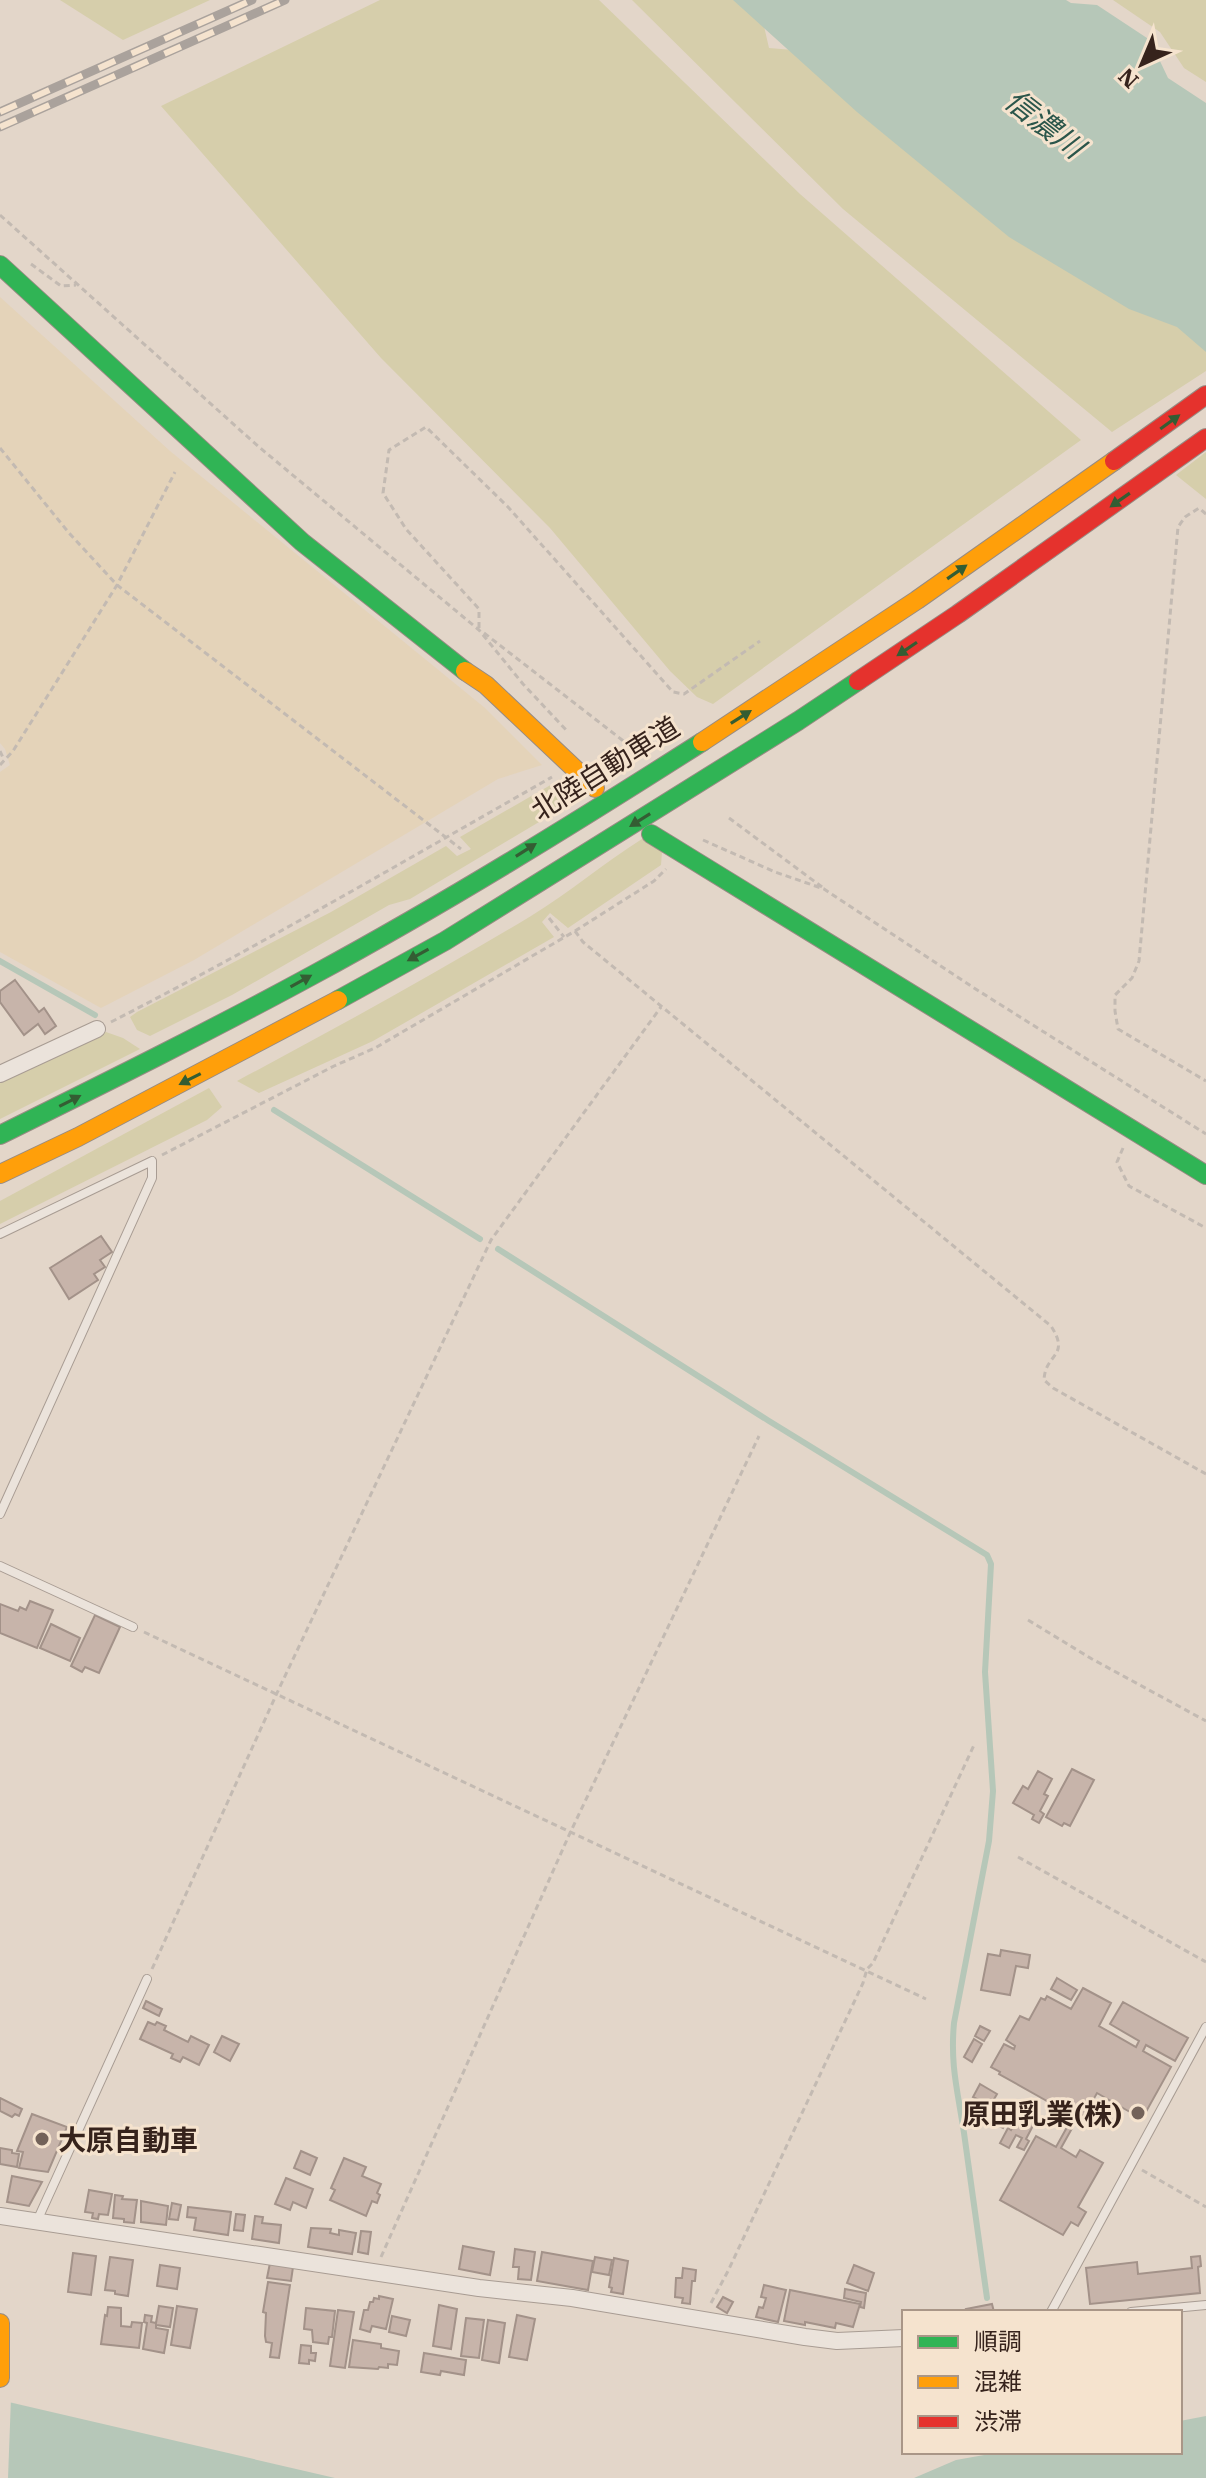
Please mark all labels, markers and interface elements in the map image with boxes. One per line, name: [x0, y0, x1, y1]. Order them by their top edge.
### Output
north arrow: [1102, 24, 1182, 104]
text: N: [1111, 62, 1144, 95]
water label: 信濃川: [998, 80, 1095, 168]
one-way arrow: [1159, 415, 1180, 430]
one-way arrow: [1109, 492, 1131, 508]
one-way arrow: [947, 565, 968, 580]
one-way arrow: [896, 641, 917, 656]
street label: 北陸自動車道: [524, 708, 686, 828]
one-way arrow: [730, 710, 752, 724]
one-way arrow: [629, 813, 651, 827]
one-way arrow: [515, 844, 537, 858]
one-way arrow: [407, 948, 429, 962]
one-way arrow: [290, 974, 312, 988]
one-way arrow: [178, 1072, 201, 1085]
one-way arrow: [59, 1094, 82, 1108]
place label: 原田乳業(株): [962, 2095, 1122, 2132]
marker: 原田乳業(株): [1129, 2104, 1147, 2122]
place label: 大原自動車: [58, 2121, 198, 2158]
marker: 大原自動車: [33, 2130, 51, 2148]
legend: [902, 2310, 1182, 2454]
text: 順調: [974, 2325, 1022, 2357]
text: 混雑: [974, 2365, 1022, 2397]
text: 渋滞: [974, 2405, 1022, 2437]

